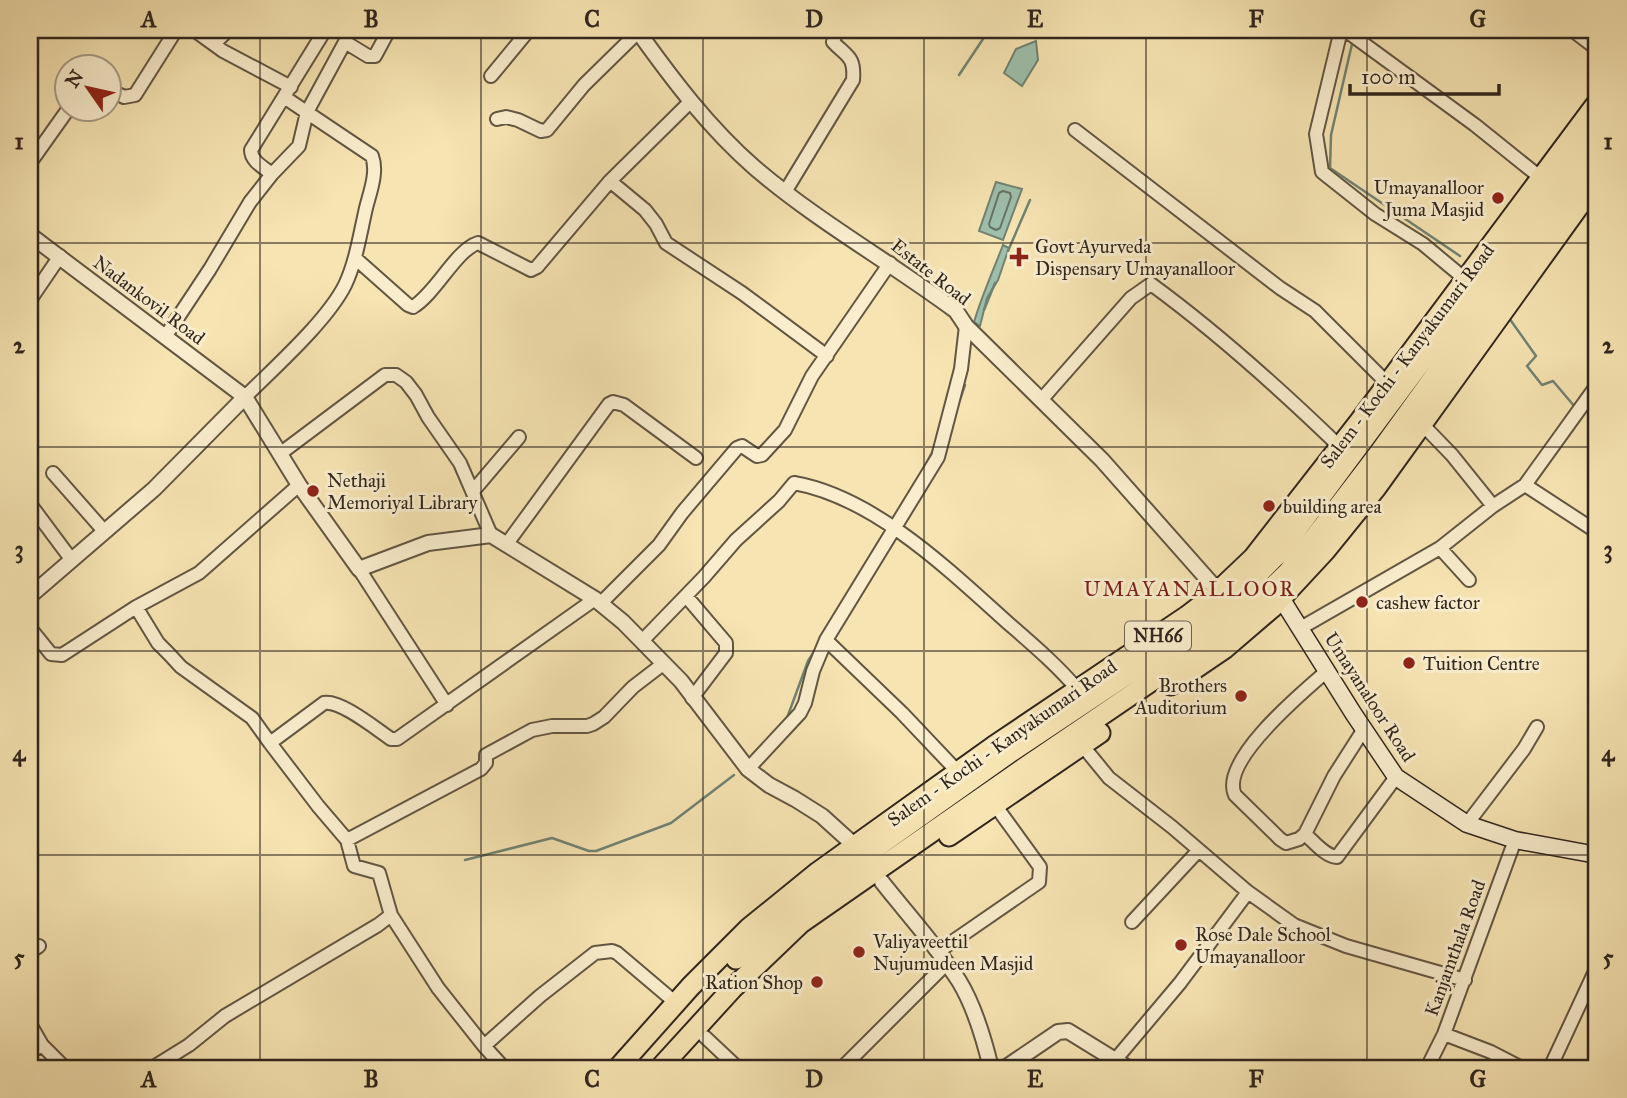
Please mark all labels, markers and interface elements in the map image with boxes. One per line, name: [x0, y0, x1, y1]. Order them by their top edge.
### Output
text: A: [139, 5, 157, 33]
text: B: [363, 5, 379, 33]
text: C: [584, 5, 600, 33]
text: D: [805, 5, 823, 33]
text: E: [1027, 5, 1044, 33]
text: F: [1248, 5, 1264, 33]
text: G: [1470, 5, 1487, 33]
north arrow: [52, 52, 122, 122]
scale bar: [1350, 52, 1499, 96]
text: 100 m: [1361, 64, 1416, 90]
text: N: [60, 66, 88, 92]
text: 1: [14, 127, 24, 155]
text: 1: [1603, 127, 1613, 155]
place label: Umayanalloor Juma Masjid: [1374, 176, 1485, 222]
marker: Umayanalloor Juma Masjid: [1490, 190, 1506, 206]
street label: Estate Road: [887, 234, 976, 310]
place label: Govt Ayurveda Dispensary Umayanalloor: [1035, 235, 1236, 280]
street label: Salem - Kochi - Kanyakumari Road: [1315, 239, 1499, 473]
marker: Govt Ayurveda Dispensary Umayanalloor: [1009, 247, 1029, 267]
street label: Nadankovil Road: [89, 251, 210, 350]
text: 2: [13, 331, 25, 359]
text: 2: [1602, 331, 1614, 359]
place label: Nethaji Memoriyal Library: [327, 469, 479, 514]
marker: Nethaji Memoriyal Library: [305, 483, 321, 499]
place label: building area: [1283, 495, 1383, 519]
marker: building area: [1261, 498, 1277, 514]
text: 3: [14, 535, 24, 564]
text: 3: [1603, 535, 1613, 564]
district label: UMAYANALLOOR: [1084, 576, 1296, 602]
place label: cashew factor: [1376, 591, 1481, 614]
marker: cashew factor: [1354, 594, 1370, 610]
road number: NH66: [1125, 622, 1191, 650]
street label: Umayanaloor Road: [1320, 628, 1421, 766]
place label: Tuition Centre: [1423, 652, 1540, 675]
street label: Salem - Kochi - Kanyakumari Road: [883, 655, 1122, 831]
marker: Tuition Centre: [1401, 655, 1417, 671]
place label: Brothers Auditorium: [1134, 674, 1227, 719]
marker: Brothers Auditorium: [1233, 688, 1249, 704]
text: 4: [13, 739, 27, 767]
text: 4: [1602, 739, 1616, 767]
street label: Kanjamthala Road: [1420, 876, 1490, 1019]
place label: Rose Dale School Umayanalloor: [1195, 923, 1332, 968]
place label: Valiyaveettil Nujumudeen Masjid: [872, 930, 1034, 975]
marker: Rose Dale School Umayanalloor: [1173, 937, 1189, 953]
text: 5: [14, 943, 25, 971]
text: 5: [1603, 943, 1614, 971]
marker: Valiyaveettil Nujumudeen Masjid: [851, 944, 867, 960]
place label: Ration Shop: [705, 971, 803, 994]
marker: Ration Shop: [809, 974, 825, 990]
text: A: [139, 1065, 157, 1093]
text: B: [363, 1065, 379, 1093]
text: C: [584, 1065, 600, 1093]
text: D: [805, 1065, 823, 1093]
text: E: [1027, 1065, 1044, 1093]
text: F: [1248, 1065, 1264, 1093]
text: G: [1470, 1065, 1487, 1093]

